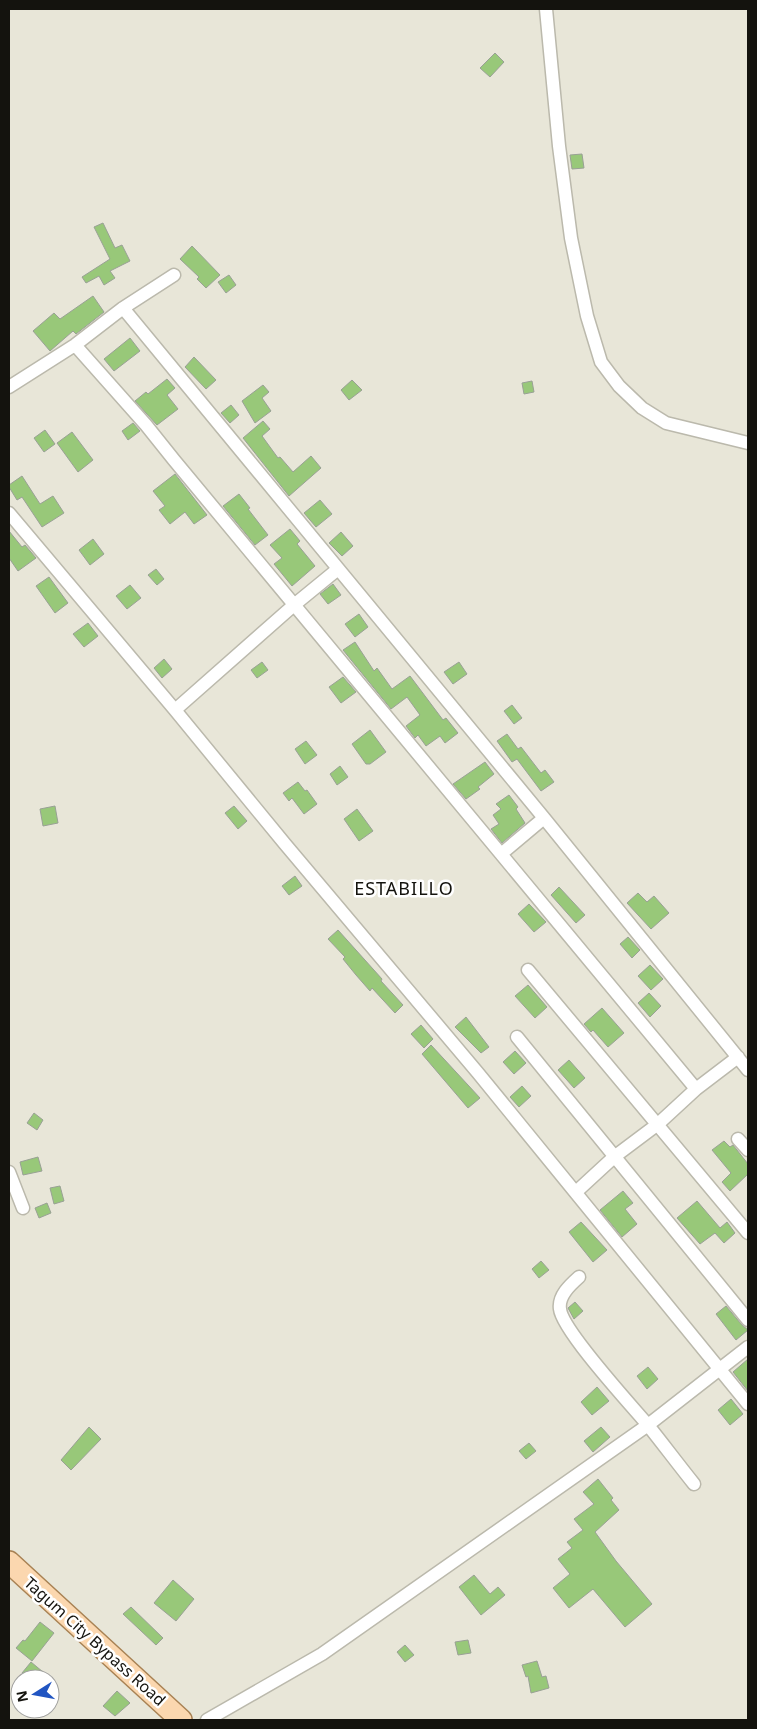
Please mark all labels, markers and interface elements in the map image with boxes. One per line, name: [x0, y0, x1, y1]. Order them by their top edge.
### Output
district label: ESTABILLO: [354, 876, 454, 900]
street label: Tagum City Bypass Road: [20, 1572, 170, 1710]
north arrow: [10, 1669, 60, 1719]
text: N: [11, 1689, 32, 1704]

